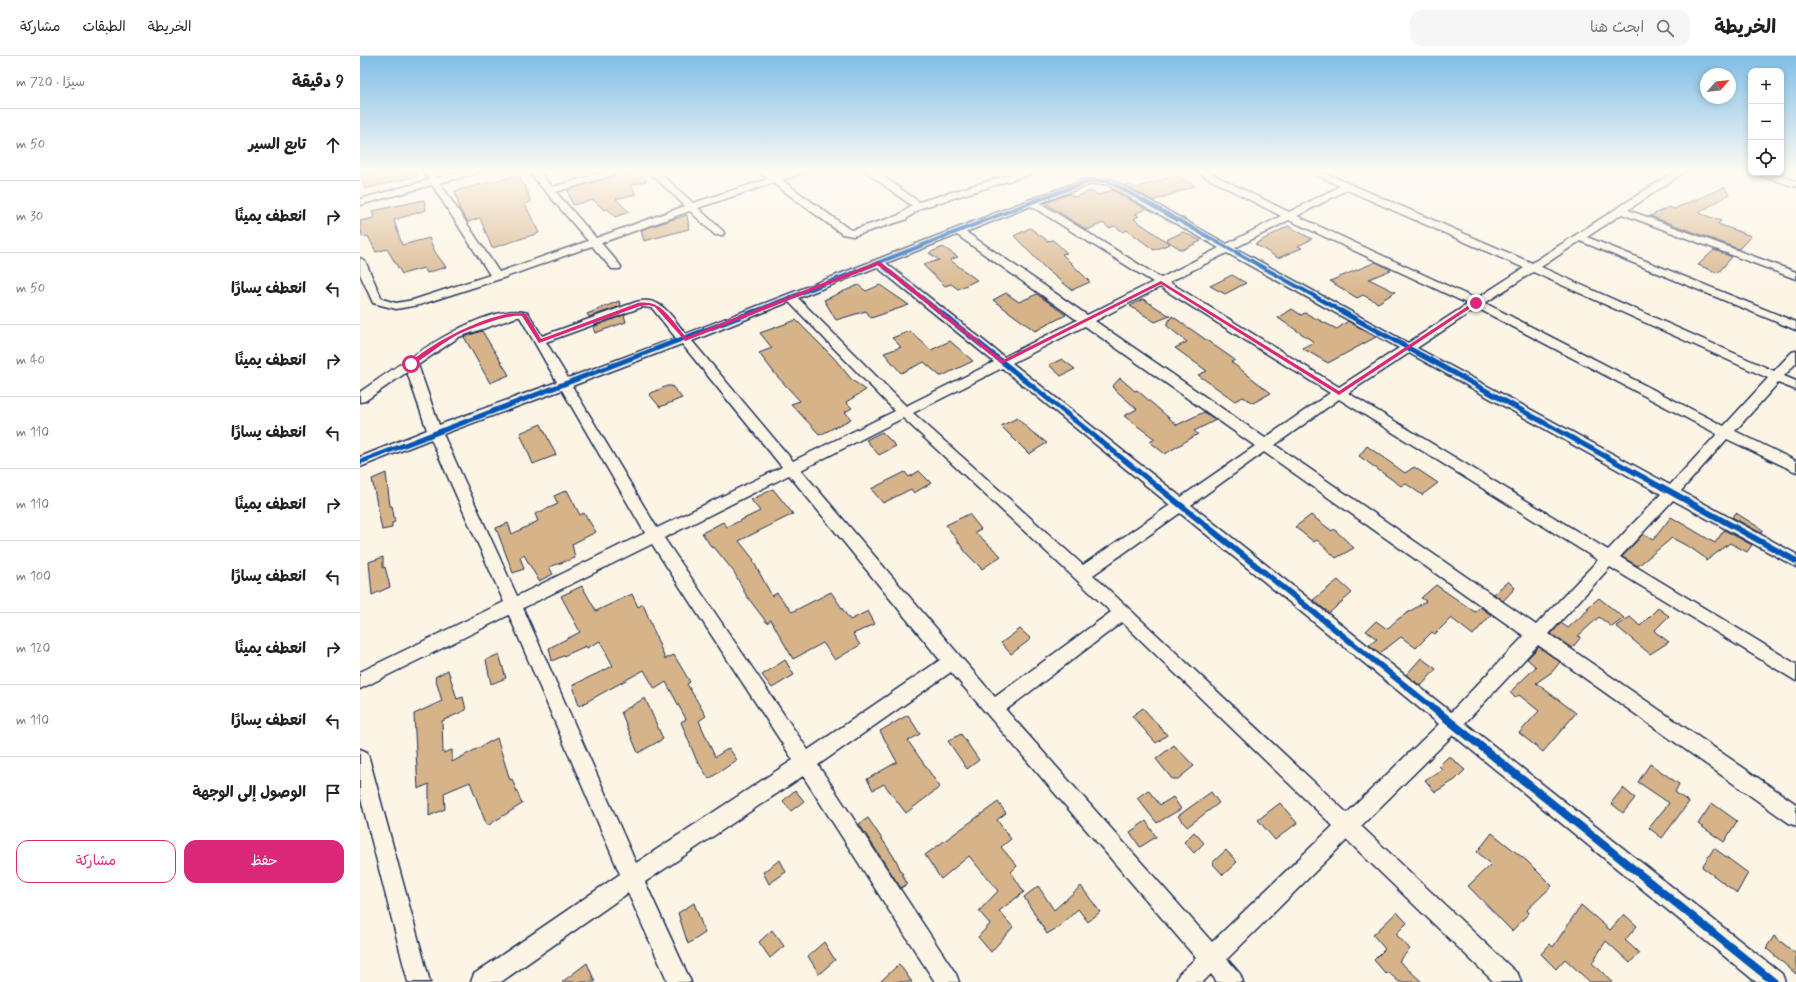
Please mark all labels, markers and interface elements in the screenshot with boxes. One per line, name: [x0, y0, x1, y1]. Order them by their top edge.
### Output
search box: [1410, 10, 1690, 46]
text: الخريطة: [1714, 15, 1776, 40]
icon: search: [1654, 17, 1676, 39]
text: مشاركة: [20, 18, 60, 36]
text: الطبقات: [82, 18, 126, 36]
text: الخريطة: [148, 18, 191, 36]
text: ابحث هنا: [1590, 18, 1644, 38]
north arrow: [1700, 68, 1736, 104]
map controls: [1748, 68, 1784, 176]
button: +: [1748, 68, 1784, 104]
text: 9 دقيقة: [292, 71, 344, 93]
text: سيرًا · 720 m: [16, 74, 85, 91]
button: −: [1748, 104, 1784, 140]
icon: ahead: [322, 134, 344, 156]
text: تابع السير: [248, 135, 306, 155]
text: 50 m: [16, 136, 45, 153]
button: locate: [1748, 140, 1784, 176]
icon: right: [322, 206, 344, 228]
text: انعطف يمينًا: [235, 207, 306, 227]
text: 30 m: [16, 208, 43, 225]
icon: left: [322, 278, 344, 300]
text: انعطف يسارًا: [231, 279, 306, 299]
text: 50 m: [16, 280, 45, 297]
route end: [1467, 294, 1485, 312]
icon: right: [322, 350, 344, 372]
text: انعطف يمينًا: [235, 351, 306, 371]
text: 40 m: [16, 352, 45, 369]
route start: [402, 355, 420, 373]
icon: left: [322, 422, 344, 444]
text: انعطف يسارًا: [231, 423, 306, 443]
text: 110 m: [16, 424, 49, 441]
icon: right: [322, 494, 344, 516]
text: انعطف يمينًا: [235, 495, 306, 515]
text: 110 m: [16, 496, 49, 513]
icon: left: [322, 566, 344, 588]
text: انعطف يسارًا: [231, 567, 306, 587]
text: 100 m: [16, 568, 51, 585]
icon: right: [322, 638, 344, 660]
text: انعطف يمينًا: [235, 639, 306, 659]
text: 120 m: [16, 640, 50, 657]
icon: left: [322, 710, 344, 732]
text: انعطف يسارًا: [231, 711, 306, 731]
text: 110 m: [16, 712, 49, 729]
icon: arrive: [322, 782, 344, 804]
text: الوصول إلى الوجهة: [192, 783, 306, 803]
button: مشاركة: [16, 840, 176, 883]
button: حفظ: [184, 840, 344, 883]

